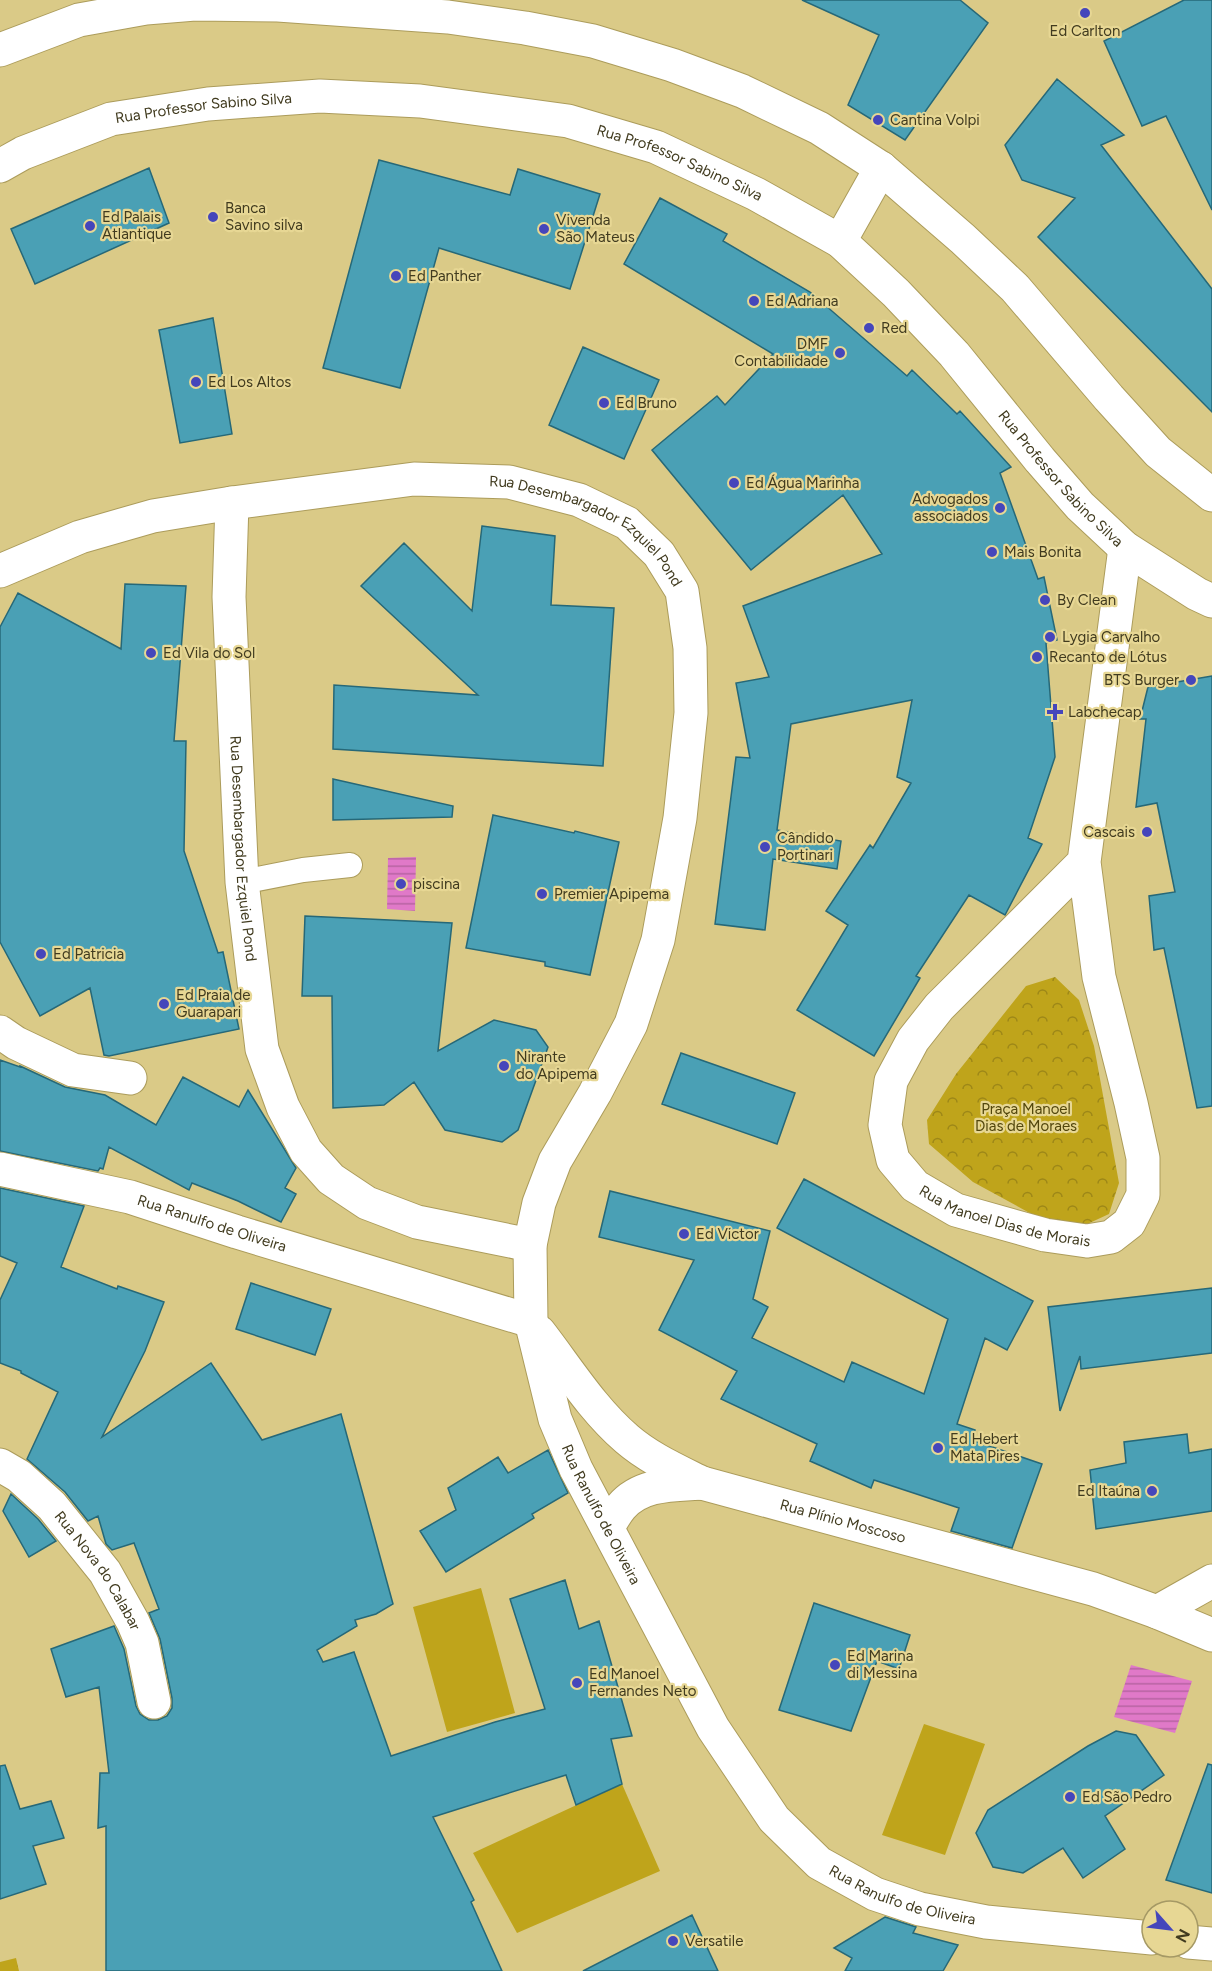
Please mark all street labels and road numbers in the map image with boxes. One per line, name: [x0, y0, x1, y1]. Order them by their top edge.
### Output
street label: Rua Professor Sabino Silva: [114, 89, 293, 127]
street label: Rua Professor Sabino Silva: [595, 121, 766, 205]
street label: Rua Professor Sabino Silva: [994, 407, 1127, 551]
street label: Rua Desembargador Ezquiel Pond: [489, 472, 686, 590]
street label: Rua Desembargador Ezquiel Pond: [226, 735, 260, 962]
street label: Rua Manoel Dias de Morais: [916, 1181, 1092, 1250]
street label: Rua Ranulfo de Oliveira: [135, 1191, 289, 1255]
street label: Rua Ranulfo de Oliveira: [558, 1442, 645, 1588]
street label: Rua Plínio Moscoso: [778, 1496, 908, 1547]
street label: Rua Nova do Calabar: [51, 1508, 144, 1633]
street label: Rua Ranulfo de Oliveira: [826, 1861, 977, 1929]

